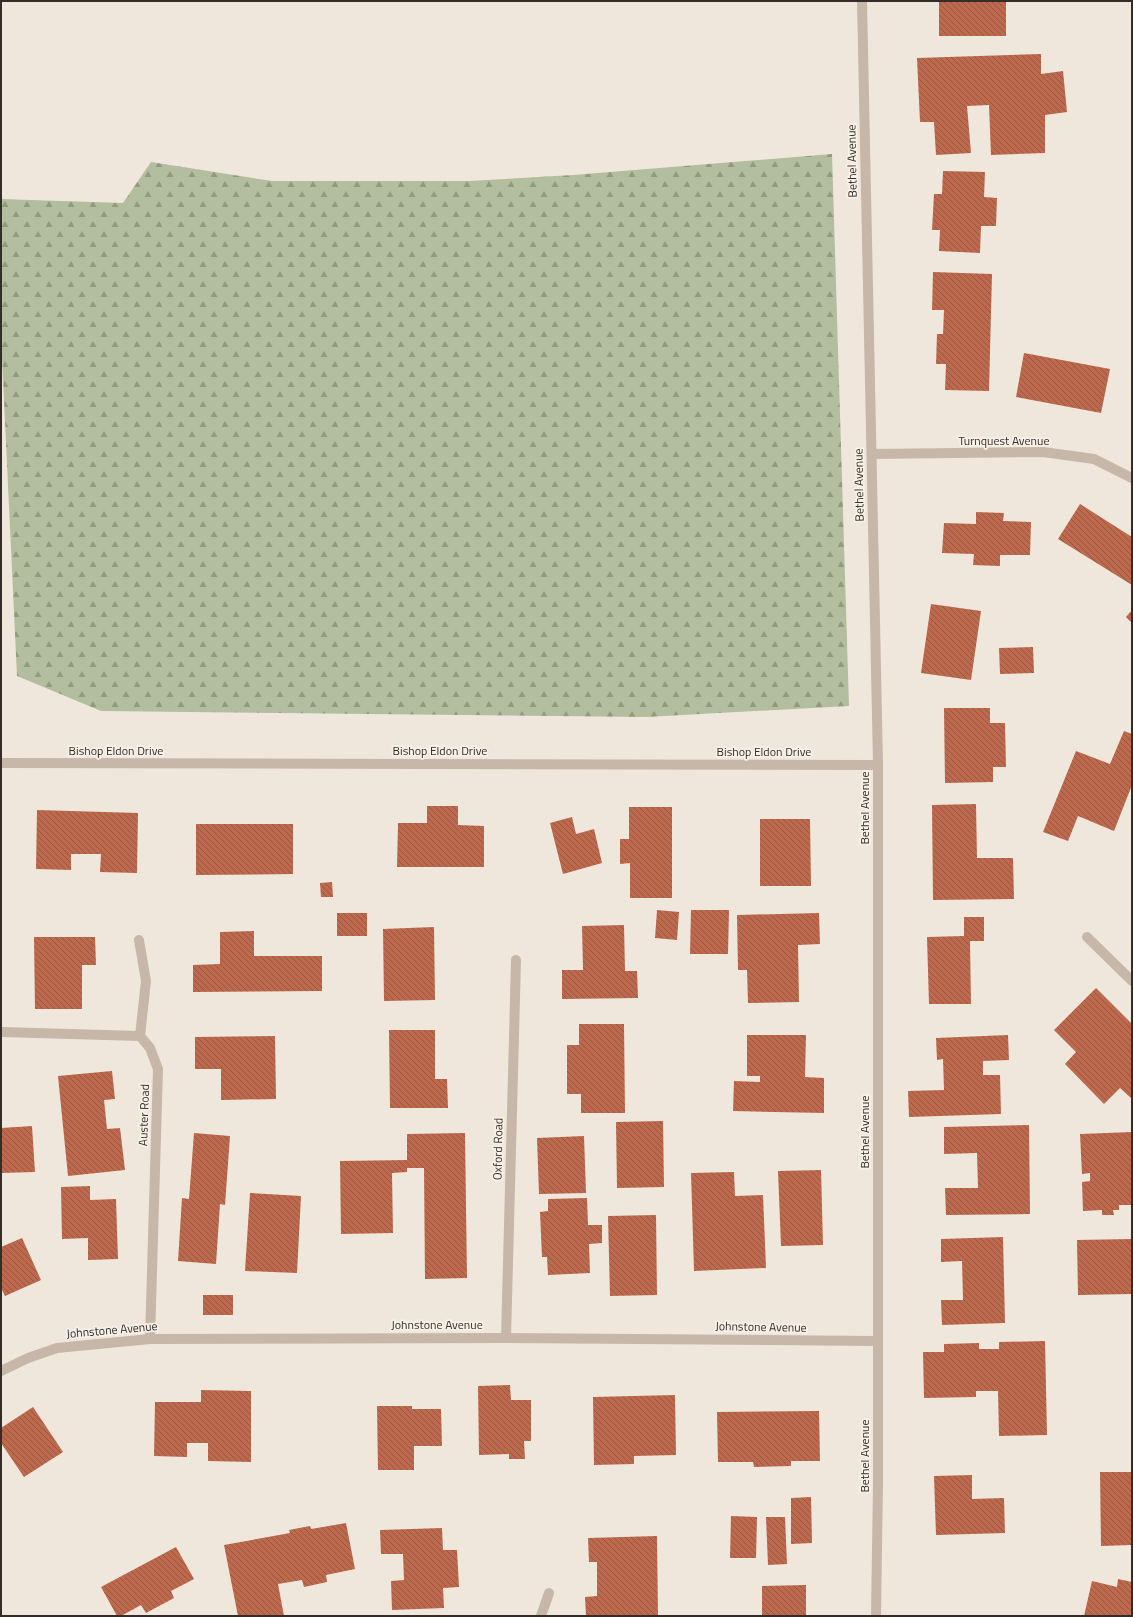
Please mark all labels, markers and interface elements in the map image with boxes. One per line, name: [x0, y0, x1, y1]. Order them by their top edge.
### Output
street label: Bethel Avenue: [841, 124, 862, 198]
street label: Turnquest Avenue: [959, 431, 1049, 450]
street label: Bethel Avenue: [848, 448, 869, 522]
street label: Bishop Eldon Drive: [69, 741, 163, 760]
street label: Bishop Eldon Drive: [393, 741, 487, 760]
street label: Bishop Eldon Drive: [717, 742, 811, 761]
street label: Bethel Avenue: [855, 771, 874, 845]
street label: Auster Road: [133, 1084, 154, 1146]
street label: Bethel Avenue: [855, 1095, 874, 1169]
street label: Oxford Road: [487, 1118, 508, 1180]
street label: Johnstone Avenue: [391, 1315, 483, 1334]
street label: Johnstone Avenue: [66, 1316, 158, 1343]
street label: Johnstone Avenue: [715, 1316, 807, 1337]
street label: Bethel Avenue: [855, 1419, 874, 1493]

